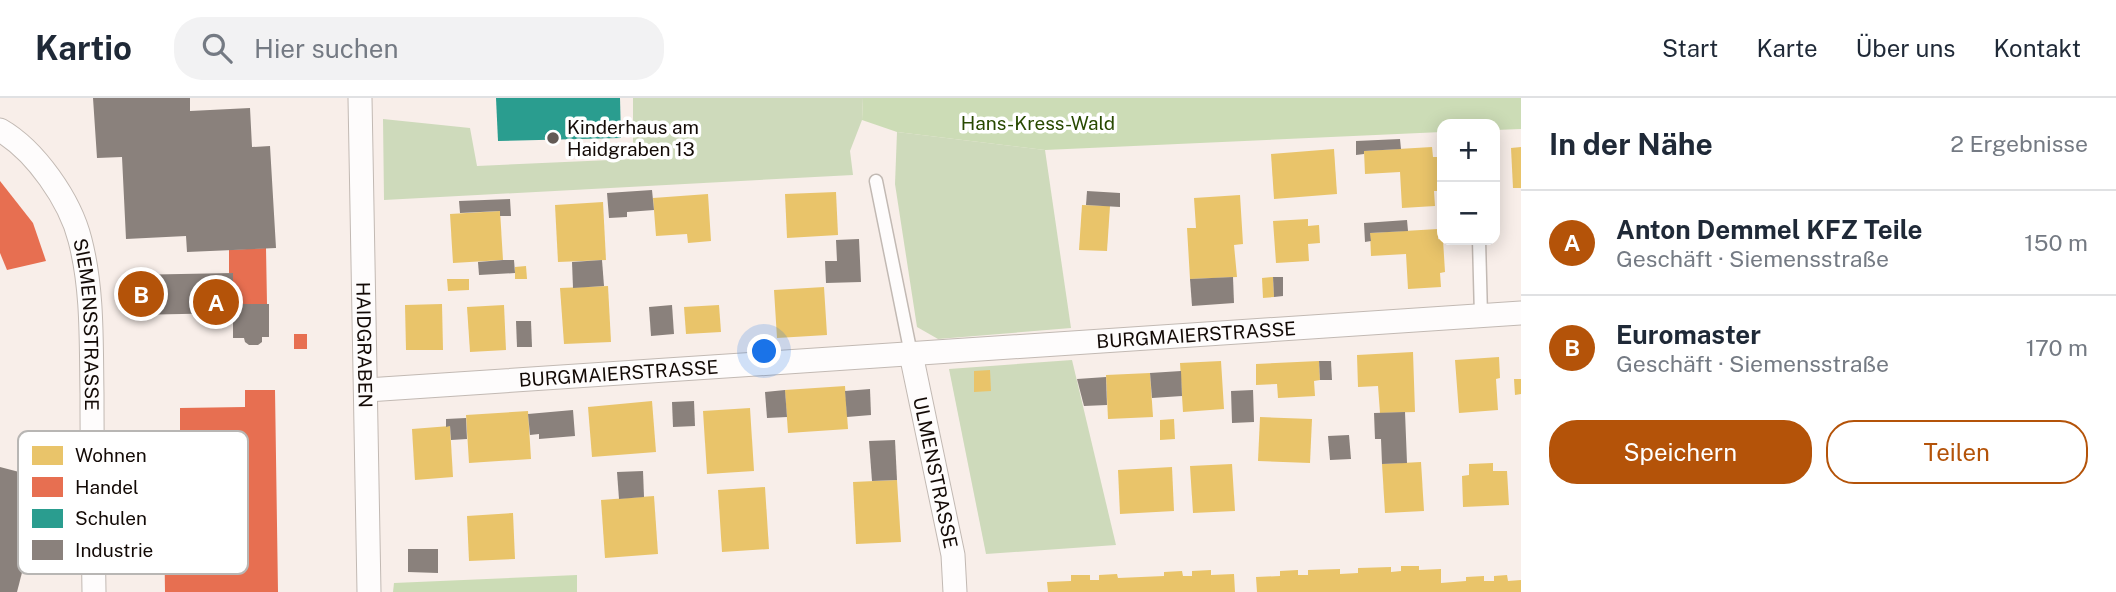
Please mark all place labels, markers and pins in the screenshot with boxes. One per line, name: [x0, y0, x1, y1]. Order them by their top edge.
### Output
place label: Kinderhaus am Haidgraben 13: [567, 116, 699, 160]
marker: Kinderhaus am Haidgraben 13: [545, 130, 561, 146]
pin: B: [118, 268, 164, 320]
pin: A: [193, 276, 239, 328]

